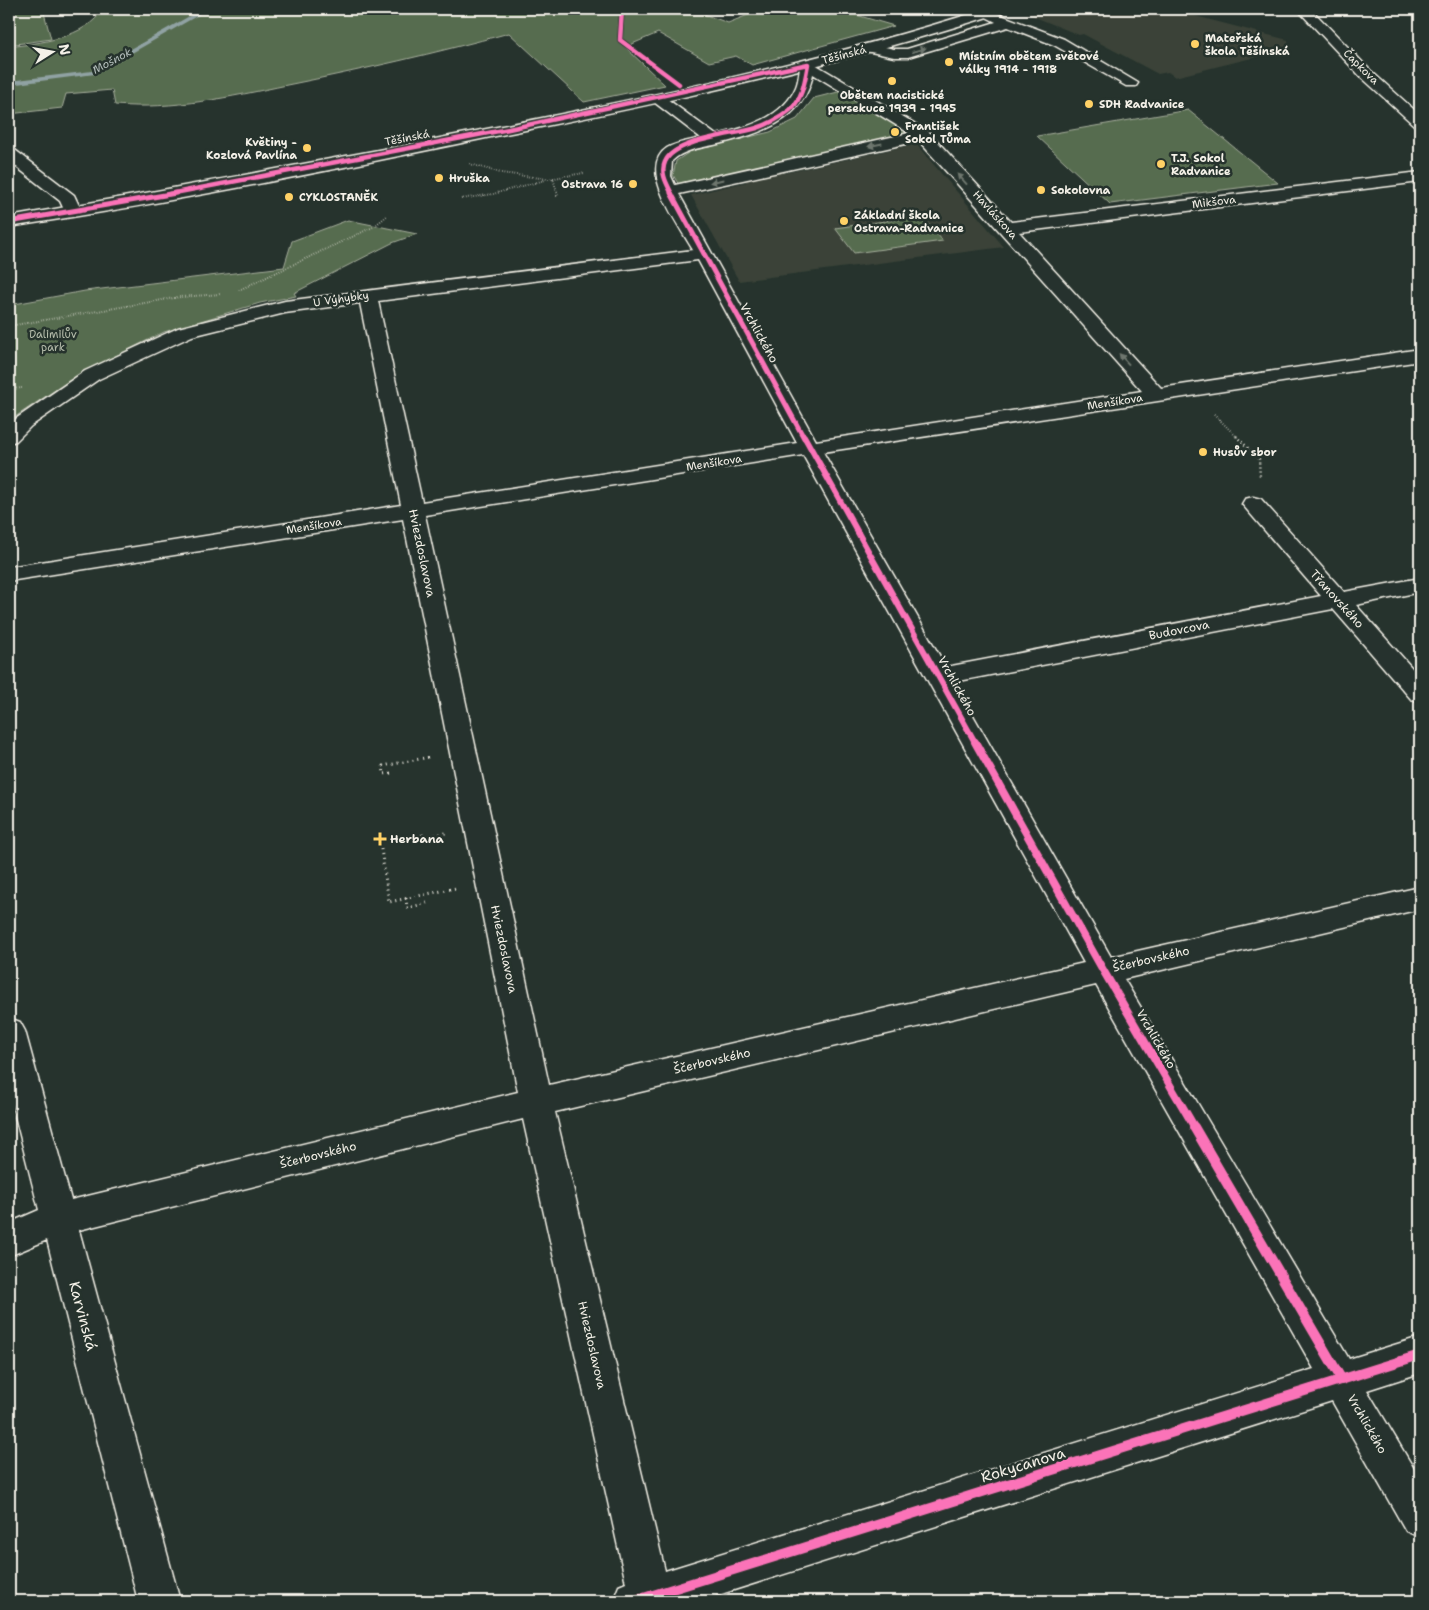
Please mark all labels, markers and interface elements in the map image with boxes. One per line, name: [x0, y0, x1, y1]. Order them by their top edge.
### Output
north arrow: [28, 28, 78, 78]
place label: Mateřská škola Těšínská: [1205, 31, 1290, 59]
marker: Mateřská škola Těšínská: [1189, 38, 1201, 50]
text: N: [55, 42, 75, 57]
street label: Těšínská: [820, 42, 868, 68]
water label: Mošnok: [90, 44, 135, 78]
street label: Čapkova: [1340, 45, 1383, 88]
one-way arrow: [911, 46, 926, 54]
place label: Místním obětem světové války 1914 - 1918: [959, 49, 1099, 77]
marker: Místním obětem světové války 1914 - 1918: [943, 56, 955, 68]
marker: Obětem nacistické persekuce 1939 - 1945: [886, 75, 898, 87]
place label: Obětem nacistické persekuce 1939 - 1945: [828, 88, 956, 116]
place label: SDH Radvanice: [1099, 97, 1185, 112]
marker: SDH Radvanice: [1083, 98, 1095, 110]
place label: František Sokol Tůma: [905, 119, 971, 147]
street label: Těšínská: [383, 126, 431, 150]
marker: František Sokol Tůma: [889, 126, 901, 138]
place label: Květiny - Kozlová Pavlína: [206, 135, 297, 163]
marker: Květiny - Kozlová Pavlína: [301, 142, 313, 154]
one-way arrow: [867, 142, 883, 150]
place label: T.J. Sokol Radvanice: [1171, 151, 1231, 179]
marker: T.J. Sokol Radvanice: [1155, 158, 1167, 170]
place label: Hruška: [449, 171, 490, 186]
marker: Hruška: [433, 172, 445, 184]
one-way arrow: [956, 173, 968, 185]
place label: Ostrava 16: [561, 177, 623, 192]
one-way arrow: [709, 177, 724, 185]
marker: Ostrava 16: [627, 178, 639, 190]
place label: Sokolovna: [1051, 183, 1111, 198]
marker: Sokolovna: [1035, 184, 1047, 196]
street label: Havláskova: [969, 187, 1021, 243]
place label: CYKLOSTANĚK: [299, 189, 378, 205]
marker: CYKLOSTANĚK: [283, 191, 295, 203]
street label: Mikšova: [1191, 192, 1237, 212]
place label: Základní škola Ostrava-Radvanice: [854, 208, 964, 236]
marker: Základní škola Ostrava-Radvanice: [838, 215, 850, 227]
street label: U Výhybky: [312, 288, 370, 310]
street label: Vrchlického: [736, 300, 782, 366]
park label: Dalimilův park: [29, 327, 77, 355]
one-way arrow: [1118, 353, 1130, 365]
street label: Menšíkova: [1086, 390, 1144, 414]
place label: Husův sbor: [1213, 445, 1277, 460]
marker: Husův sbor: [1197, 446, 1209, 458]
street label: Menšíkova: [685, 451, 743, 475]
street label: Hviezdoslavova: [405, 507, 439, 599]
street label: Menšíkova: [285, 514, 343, 538]
street label: Třanovského: [1306, 566, 1368, 632]
street label: Budovcova: [1147, 616, 1211, 644]
street label: Vrchlického: [934, 653, 980, 719]
place label: Herbana: [390, 831, 445, 847]
marker: Herbana: [374, 833, 386, 845]
street label: Hviezdoslavova: [487, 903, 521, 995]
street label: Ščerbovského: [1111, 942, 1191, 976]
street label: Vrchlického: [1133, 1006, 1179, 1072]
street label: Ščerbovského: [672, 1044, 752, 1078]
street label: Ščerbovského: [278, 1138, 358, 1172]
street label: Karvinská: [64, 1279, 102, 1354]
street label: Hviezdoslavova: [574, 1299, 610, 1391]
street label: Vrchlického: [1344, 1391, 1390, 1457]
street label: Rokycanova: [978, 1442, 1068, 1487]

